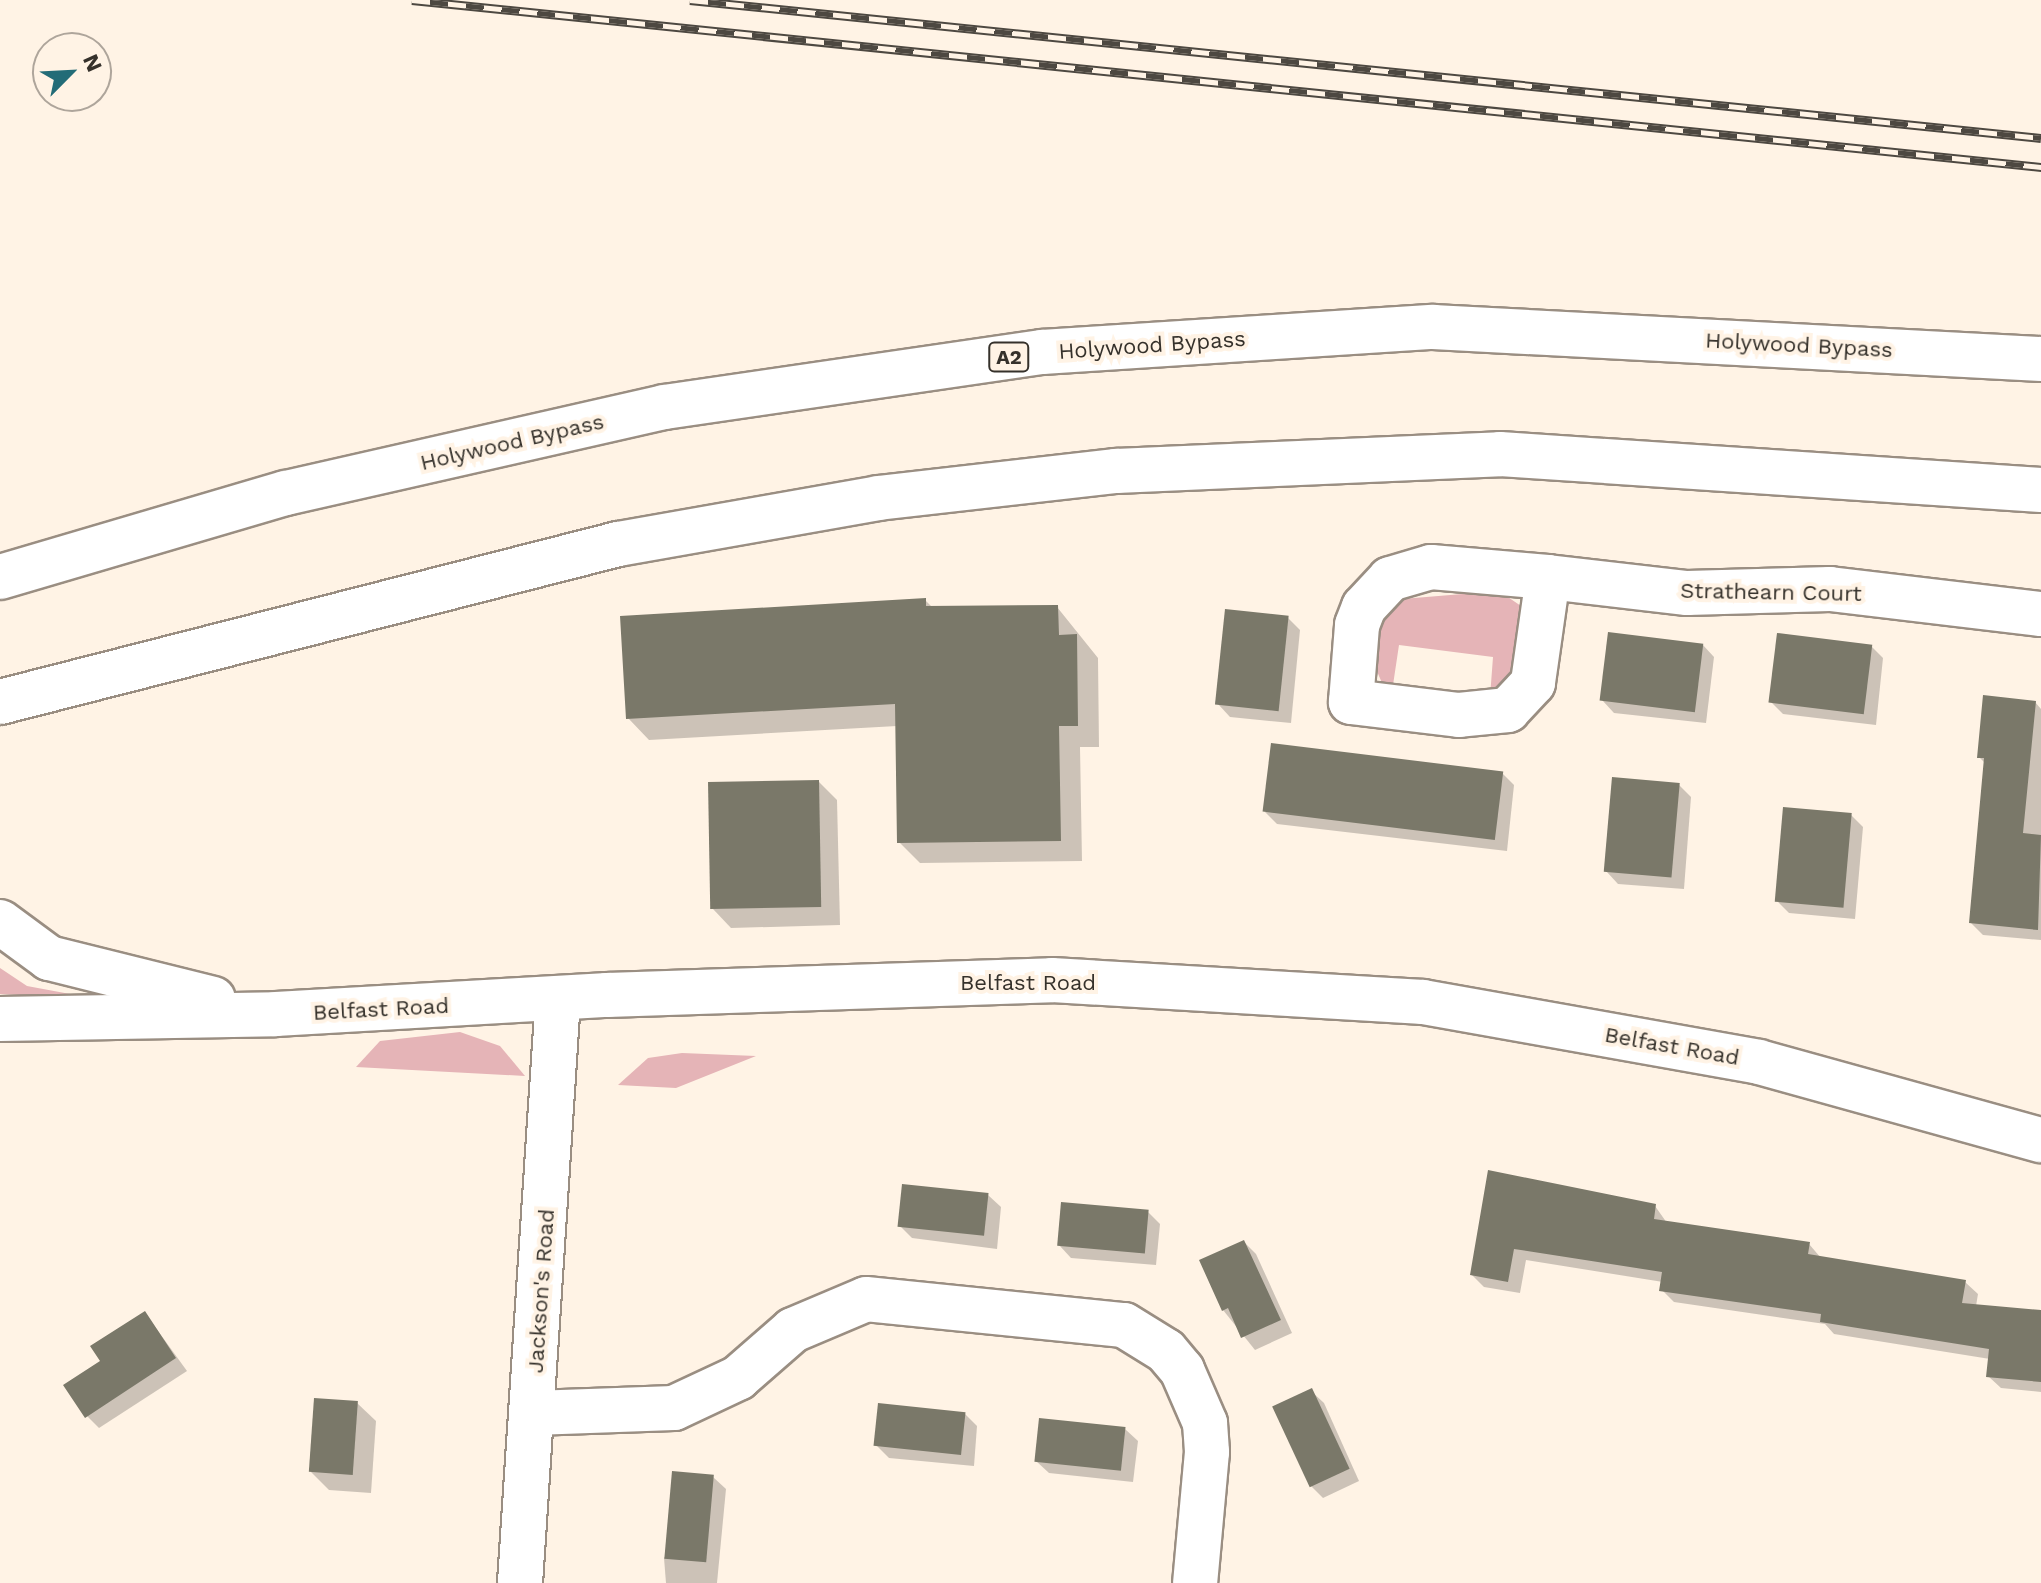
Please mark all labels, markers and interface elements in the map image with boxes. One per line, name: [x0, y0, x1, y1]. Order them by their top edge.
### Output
north arrow: [32, 32, 112, 112]
text: N: [78, 50, 107, 75]
street label: Holywood Bypass: [1058, 325, 1246, 365]
street label: Holywood Bypass: [1705, 327, 1893, 363]
road number: A2: [987, 341, 1031, 373]
street label: Holywood Bypass: [418, 408, 606, 476]
street label: Strathearn Court: [1680, 577, 1862, 607]
street label: Belfast Road: [960, 970, 1096, 996]
street label: Belfast Road: [312, 992, 450, 1026]
street label: Belfast Road: [1603, 1021, 1741, 1071]
street label: Jackson's Road: [522, 1208, 560, 1374]

